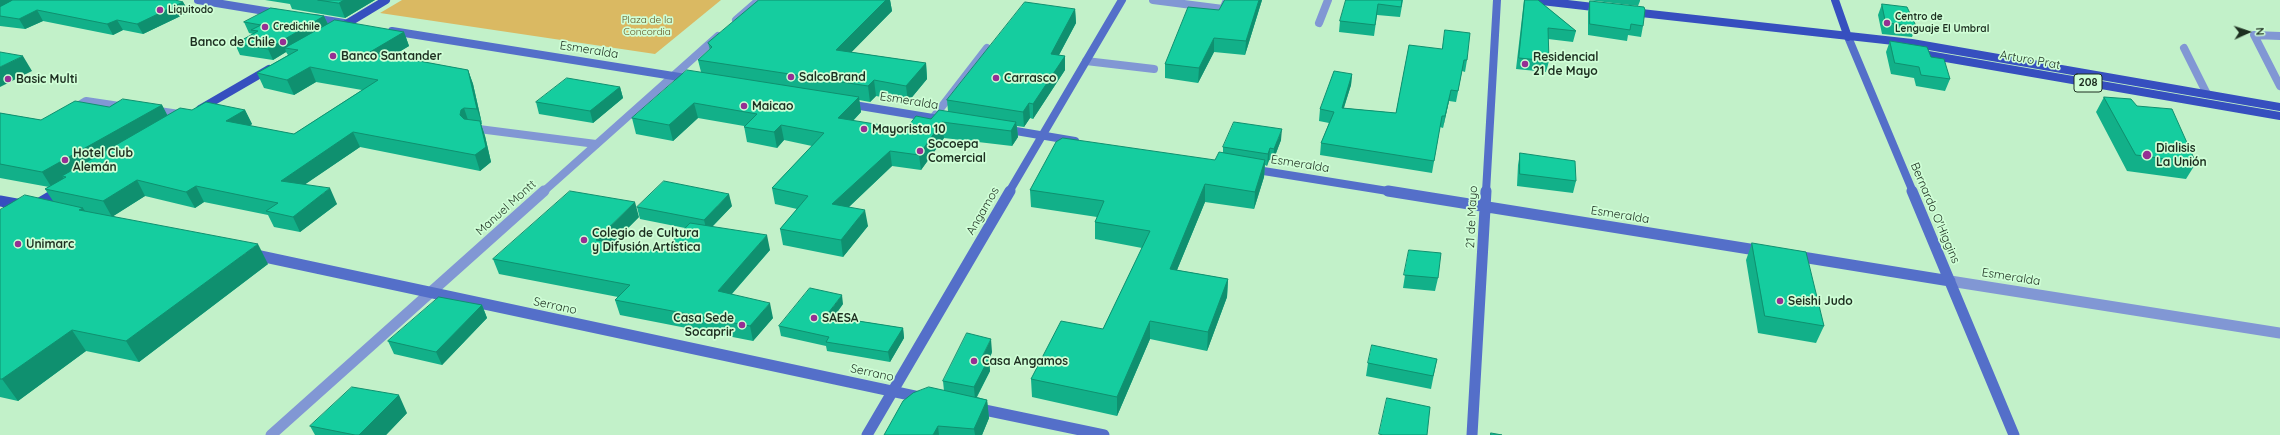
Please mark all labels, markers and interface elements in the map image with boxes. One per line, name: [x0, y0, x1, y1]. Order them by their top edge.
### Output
place label: Liquitodo: [168, 4, 213, 16]
marker: Liquitodo: [155, 5, 165, 15]
place label: Centro de Lenguaje El Umbral: [1895, 11, 1989, 34]
north arrow: [2228, 12, 2268, 52]
park label: Plaza de la Concordia: [622, 14, 672, 38]
marker: Centro de Lenguaje El Umbral: [1882, 18, 1892, 28]
place label: Credichile: [273, 21, 320, 33]
marker: Credichile: [260, 22, 270, 32]
text: N: [2253, 27, 2267, 36]
place label: Banco de Chile: [190, 35, 275, 49]
marker: Banco de Chile: [278, 37, 288, 47]
street label: Esmeralda: [559, 38, 619, 62]
street label: Arturo Prat: [1999, 48, 2061, 72]
place label: Banco Santander: [341, 49, 442, 63]
place label: Residencial 21 de Mayo: [1533, 50, 1598, 78]
marker: Banco Santander: [328, 51, 338, 61]
marker: Residencial 21 de Mayo: [1520, 59, 1530, 69]
place label: SalcoBrand: [799, 70, 866, 84]
place label: Carrasco: [1004, 71, 1056, 85]
place label: Basic Multi: [16, 72, 77, 86]
marker: SalcoBrand: [786, 72, 796, 82]
marker: Carrasco: [991, 73, 1001, 83]
marker: Basic Multi: [3, 74, 13, 84]
road number: 208: [2074, 74, 2102, 92]
street label: Esmeralda: [879, 89, 939, 113]
place label: Maicao: [752, 99, 793, 113]
marker: Maicao: [739, 101, 749, 111]
place label: Mayorista 10: [872, 122, 945, 136]
marker: Mayorista 10: [859, 124, 869, 134]
place label: Socoepa Comercial: [928, 137, 986, 165]
place label: Dialisis La Unión: [2156, 141, 2207, 169]
place label: Hotel Club Alemán: [73, 146, 133, 174]
marker: Socoepa Comercial: [915, 146, 925, 156]
marker: Dialisis La Unión: [2141, 149, 2153, 161]
street label: Esmeralda: [1270, 152, 1330, 176]
marker: Hotel Club Alemán: [60, 155, 70, 165]
street label: Bernardo O'Higgins: [1907, 160, 1963, 266]
street label: Manuel Montt: [473, 177, 539, 239]
street label: Angamos: [963, 184, 1003, 238]
street label: 21 de Mayo: [1463, 185, 1481, 249]
street label: Esmeralda: [1590, 203, 1650, 227]
place label: Colegio de Cultura y Difusión Artística: [592, 226, 701, 254]
marker: Colegio de Cultura y Difusión Artística: [579, 235, 589, 245]
place label: Unimarc: [26, 237, 74, 251]
marker: Unimarc: [13, 239, 23, 249]
street label: Esmeralda: [1981, 265, 2041, 289]
street label: Serrano: [532, 294, 578, 318]
place label: Seishi Judo: [1788, 294, 1853, 308]
marker: Seishi Judo: [1775, 296, 1785, 306]
place label: Casa Sede Socaprir: [673, 311, 734, 339]
place label: SAESA: [822, 311, 859, 325]
marker: SAESA: [809, 313, 819, 323]
marker: Casa Sede Socaprir: [737, 320, 747, 330]
place label: Casa Angamos: [982, 354, 1068, 368]
marker: Casa Angamos: [969, 356, 979, 366]
street label: Serrano: [849, 361, 895, 385]

